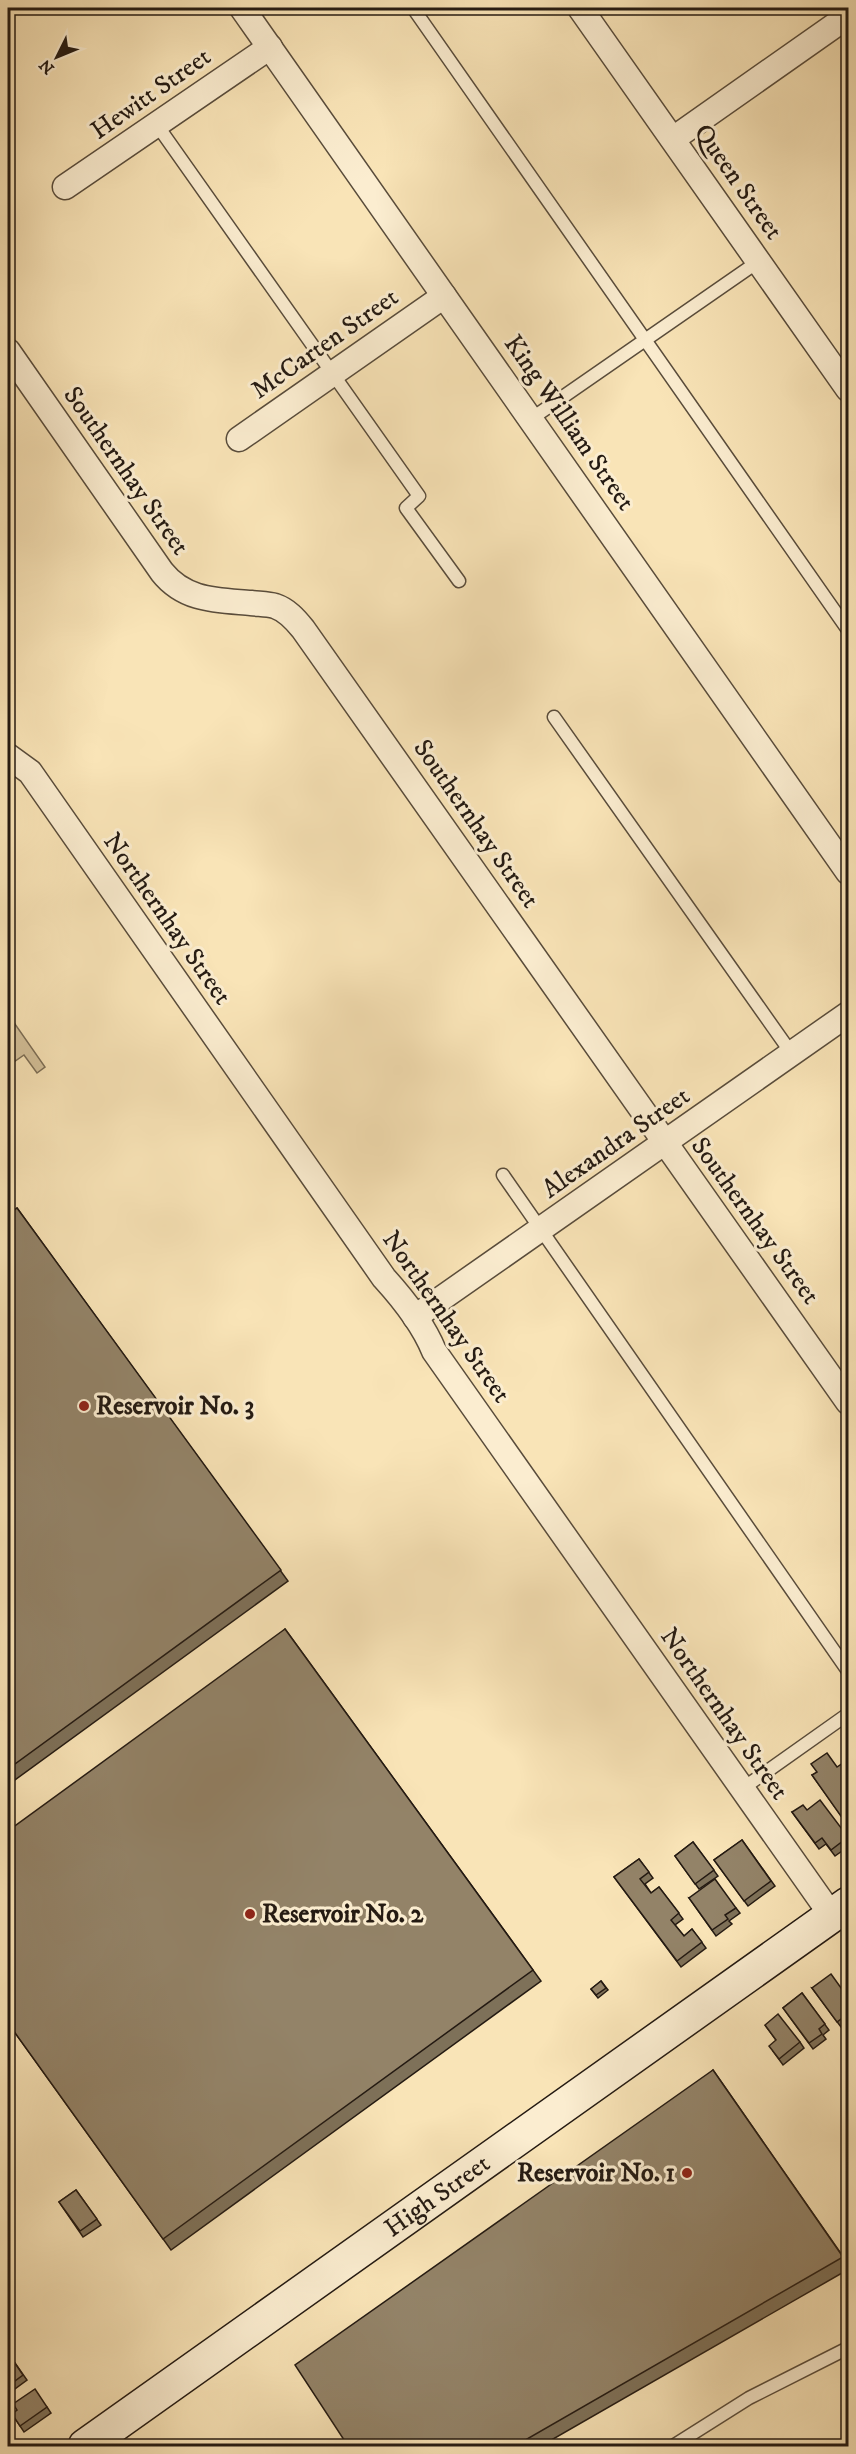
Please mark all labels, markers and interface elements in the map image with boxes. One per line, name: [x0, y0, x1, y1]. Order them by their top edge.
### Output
north arrow: [27, 27, 87, 87]
street label: Hewitt Street: [85, 41, 217, 147]
text: N: [35, 55, 59, 78]
street label: Queen Street: [686, 118, 790, 246]
street label: McCarten Street: [245, 281, 405, 407]
street label: King William Street: [496, 329, 642, 517]
street label: Southernhay Street: [56, 380, 196, 562]
street label: Southernhay Street: [406, 733, 546, 915]
street label: Northernhay Street: [95, 826, 239, 1012]
street label: Alexandra Street: [536, 1080, 696, 1206]
street label: Southernhay Street: [683, 1131, 827, 1311]
street label: Northernhay Street: [374, 1224, 518, 1410]
place label: Reservoir No. 3: [96, 1390, 254, 1423]
marker: Reservoir No. 3: [77, 1399, 91, 1413]
street label: Northernhay Street: [652, 1621, 796, 1807]
place label: Reservoir No. 2: [262, 1898, 425, 1931]
marker: Reservoir No. 2: [243, 1907, 257, 1921]
street label: High Street: [378, 2147, 496, 2245]
place label: Reservoir No. 1: [517, 2157, 675, 2190]
marker: Reservoir No. 1: [680, 2166, 694, 2180]

